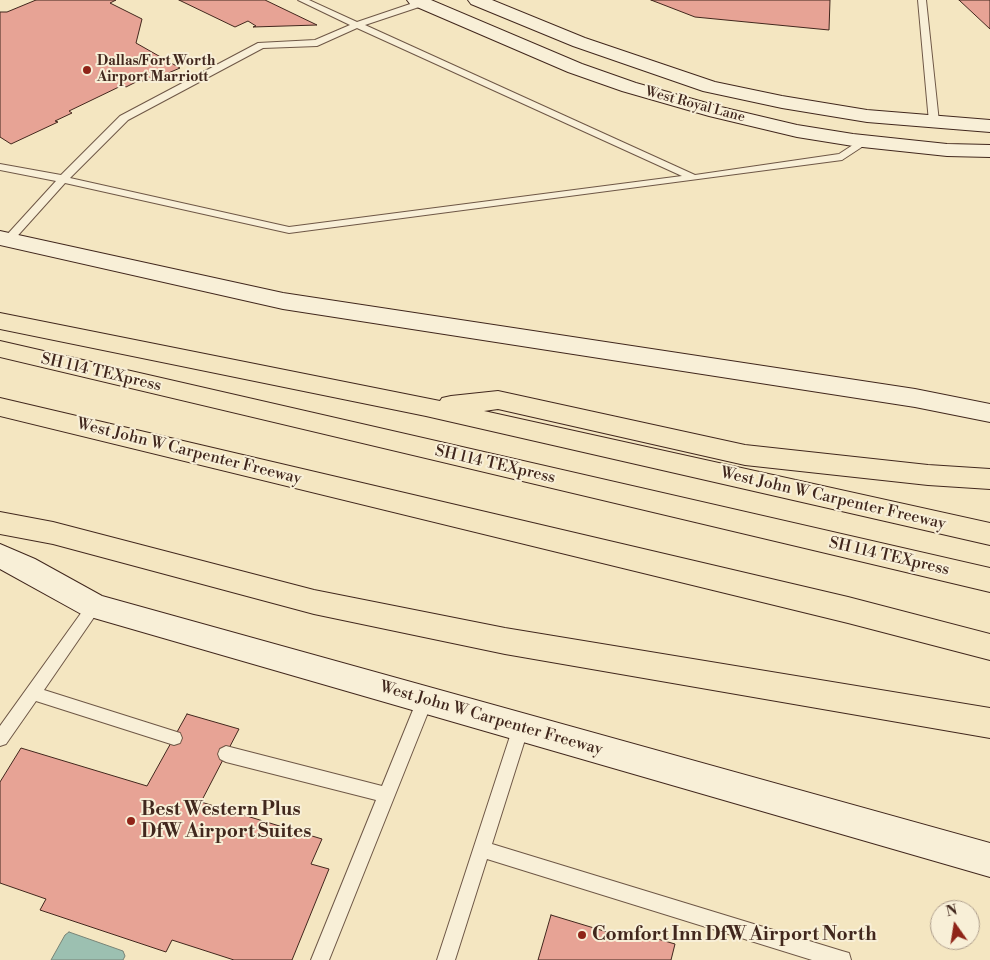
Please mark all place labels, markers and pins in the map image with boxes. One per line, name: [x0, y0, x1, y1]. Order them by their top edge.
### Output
place label: Dallas/Fort Worth Airport Marriott: [97, 54, 216, 86]
marker: Dallas/Fort Worth Airport Marriott: [81, 64, 93, 76]
place label: Best Western Plus DfW Airport Suites: [141, 799, 311, 843]
marker: Best Western Plus DfW Airport Suites: [125, 815, 137, 827]
place label: Comfort Inn DfW Airport North: [592, 924, 877, 946]
marker: Comfort Inn DfW Airport North: [576, 929, 588, 941]

